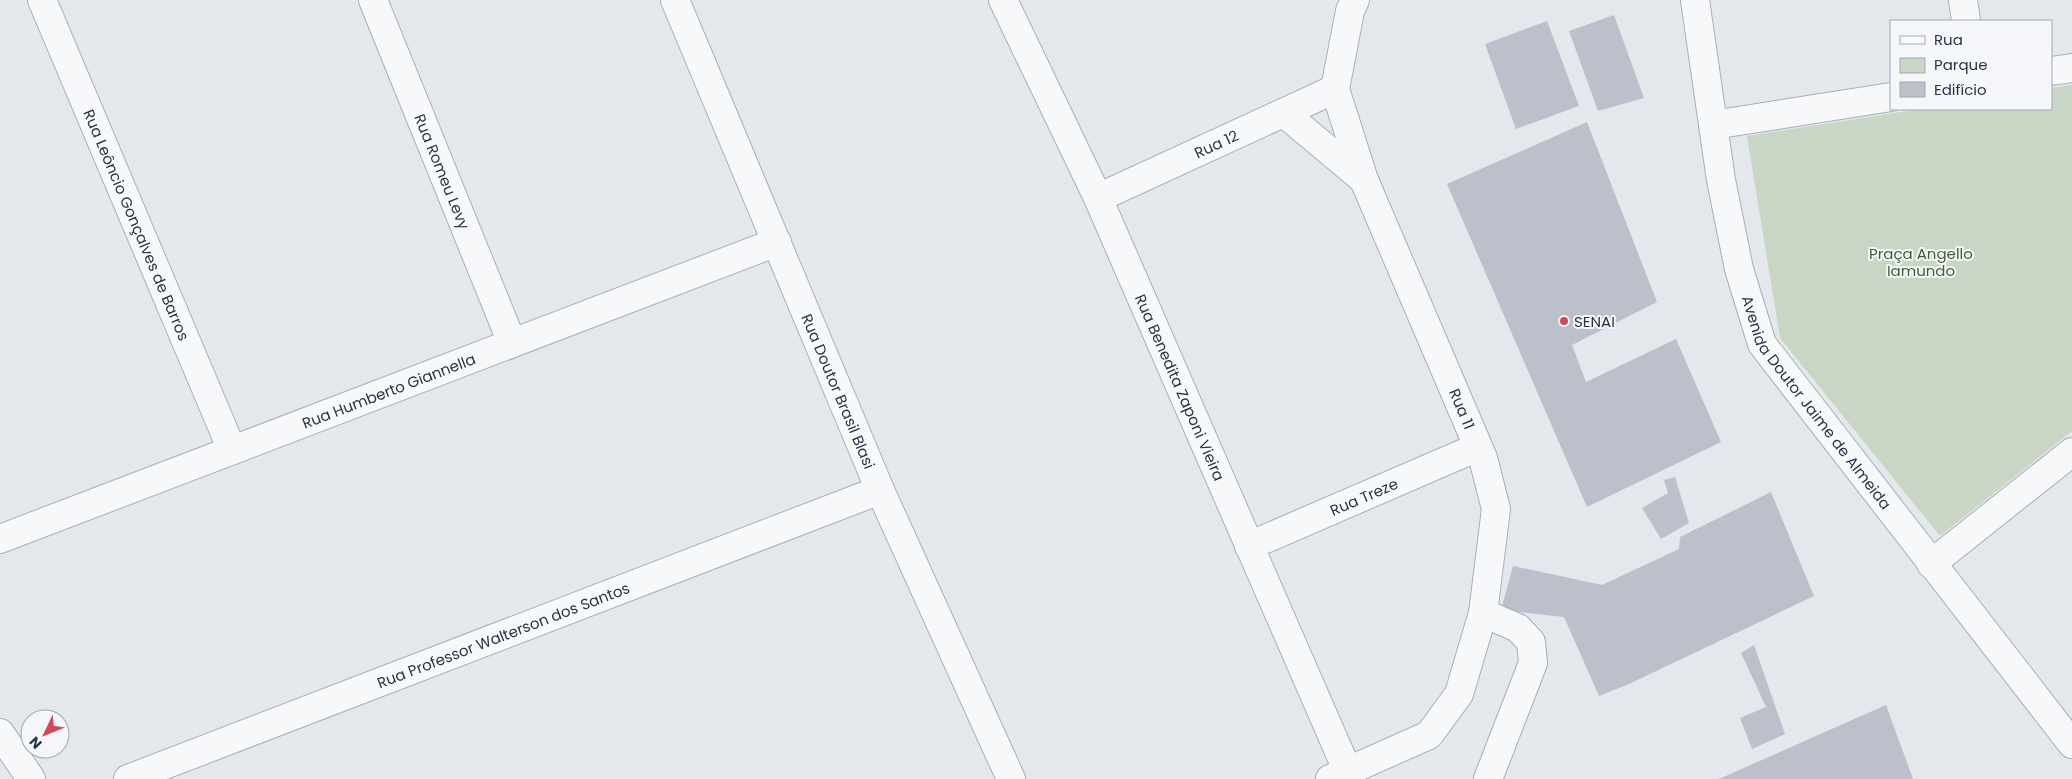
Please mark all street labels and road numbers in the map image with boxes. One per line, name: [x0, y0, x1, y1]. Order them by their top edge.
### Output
street label: Rua Leôncio Gonçalves de Barros: [79, 106, 195, 344]
street label: Rua Romeu Levy: [410, 111, 475, 233]
street label: Rua 12: [1191, 124, 1242, 163]
street label: Rua Benedita Zaponi Vieira: [1130, 291, 1230, 484]
street label: Avenida Doutor Jaime de Almeida: [1737, 293, 1897, 513]
street label: Rua Doutor Brasil Blasi: [797, 310, 880, 472]
street label: Rua Humberto Giannella: [299, 348, 478, 433]
street label: Rua 11: [1444, 385, 1480, 433]
street label: Rua Treze: [1326, 472, 1401, 520]
street label: Rua Professor Walterson dos Santos: [374, 577, 633, 693]

